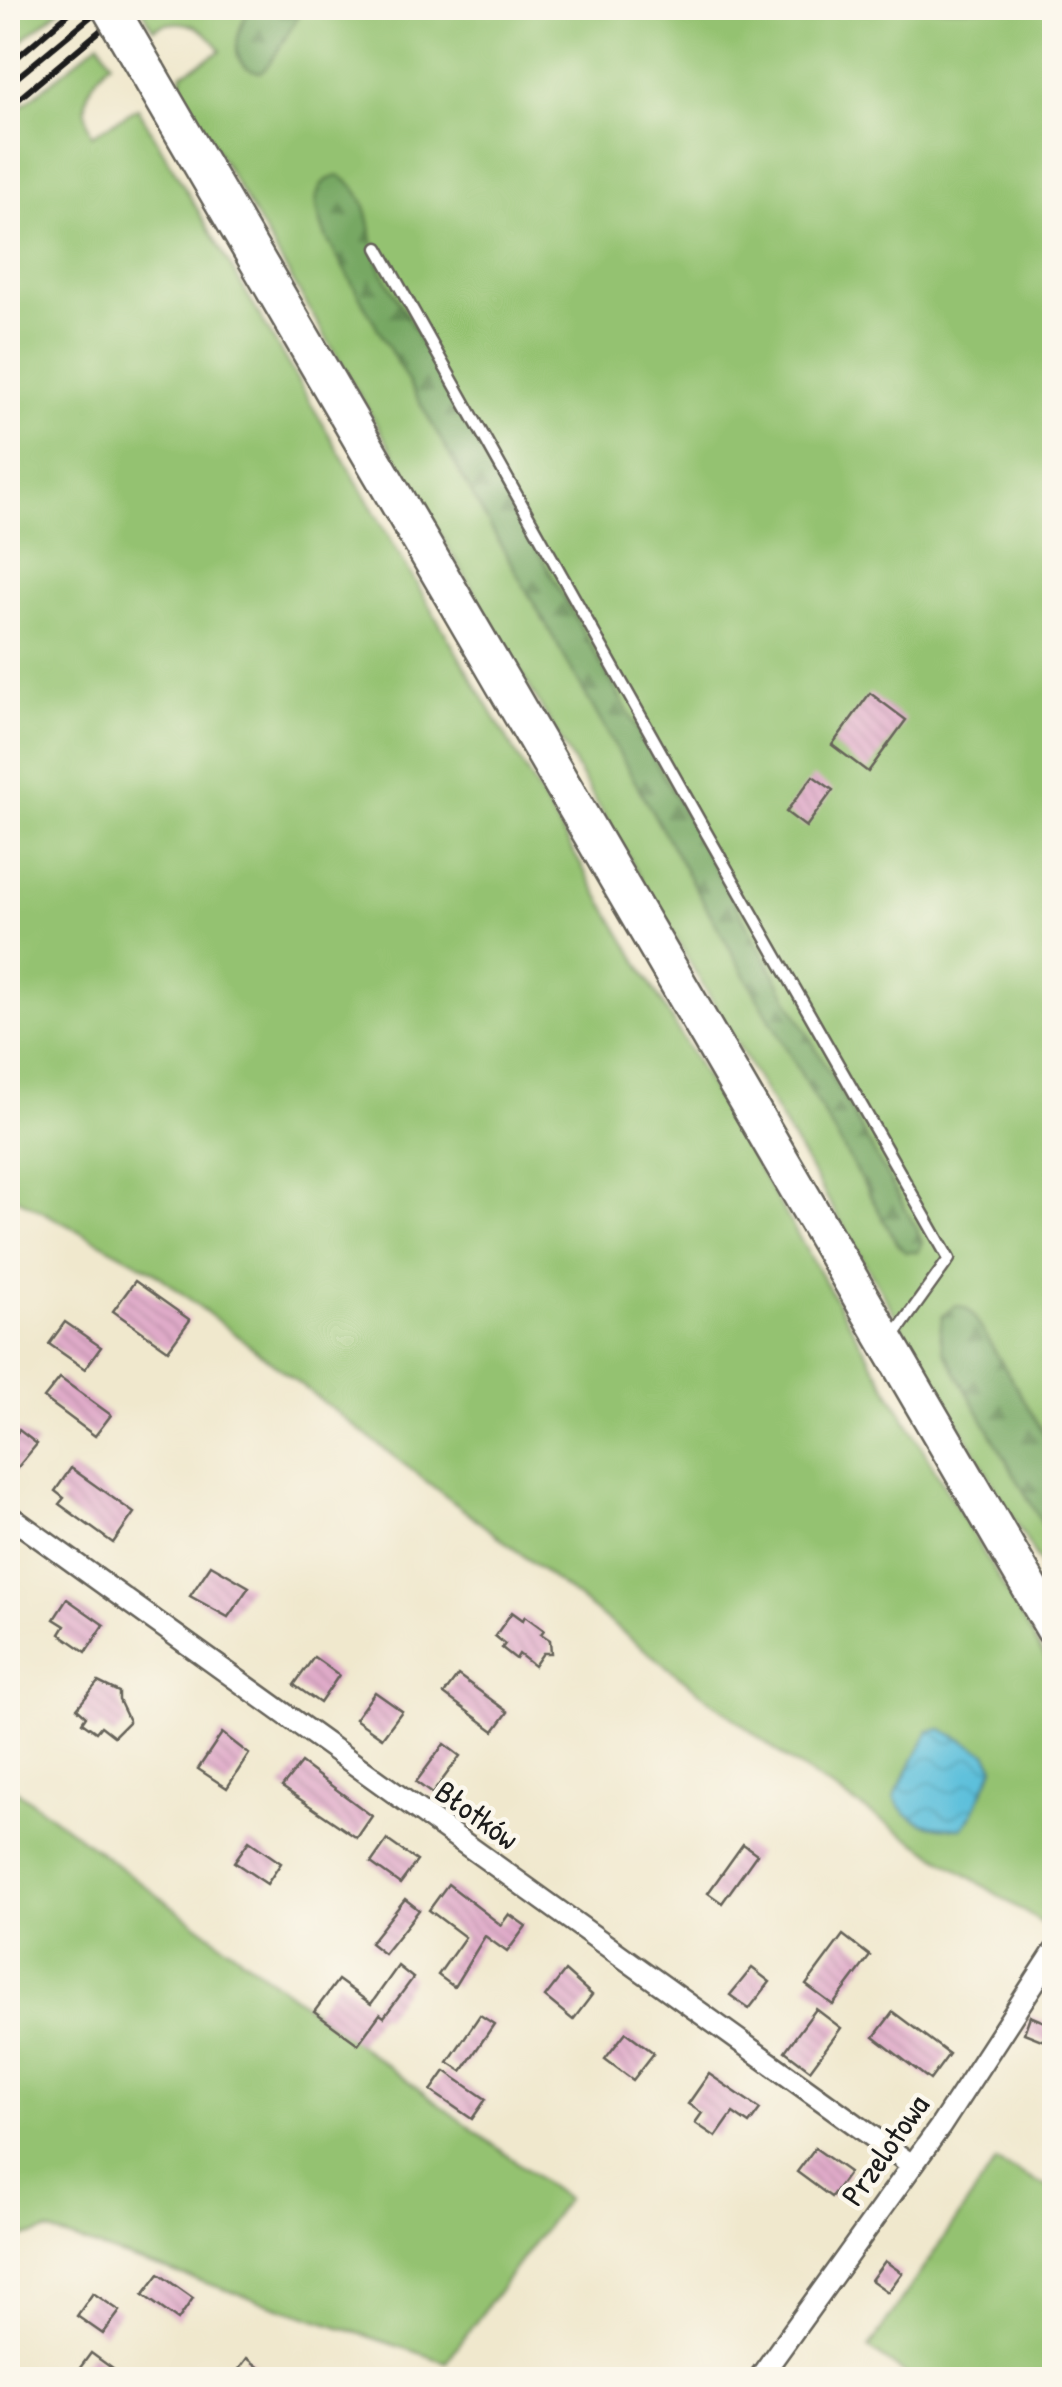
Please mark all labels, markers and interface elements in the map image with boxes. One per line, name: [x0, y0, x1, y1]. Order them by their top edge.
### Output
street label: Błotków: [427, 1770, 528, 1859]
street label: Przelotowa: [831, 2085, 939, 2214]

